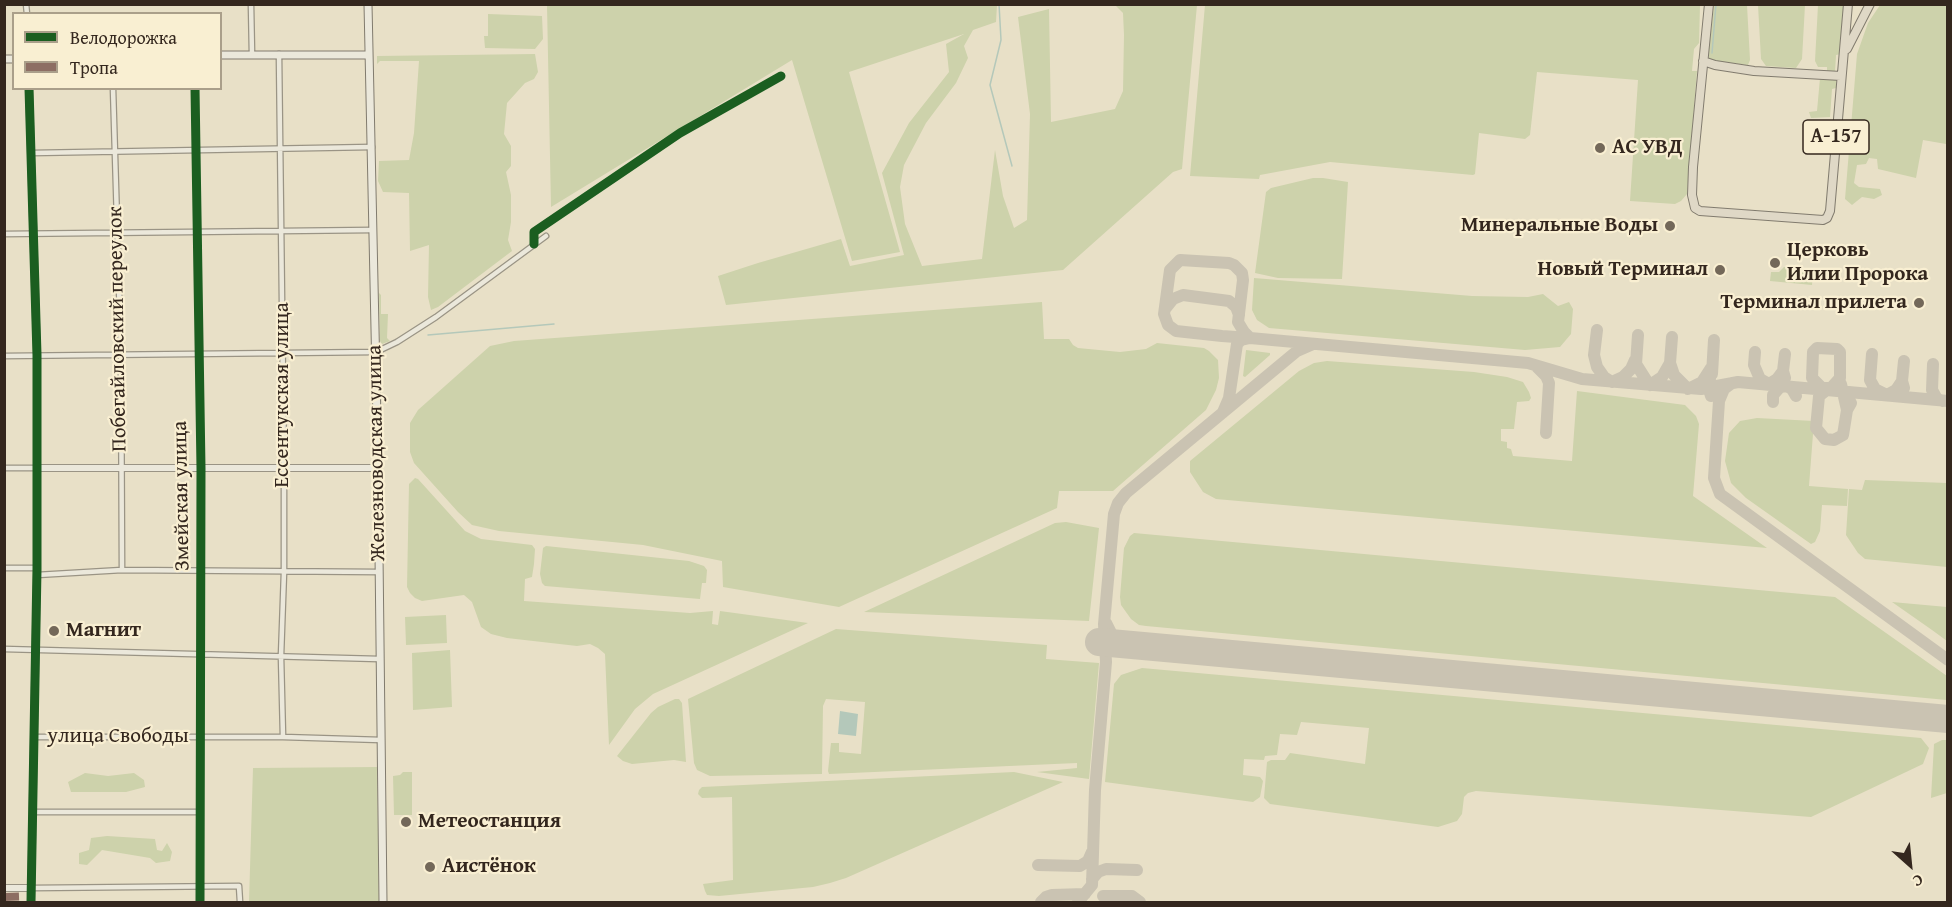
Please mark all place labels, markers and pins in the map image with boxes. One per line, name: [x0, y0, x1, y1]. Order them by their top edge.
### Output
place label: АС УВД: [1612, 135, 1683, 161]
marker: АС УВД: [1593, 141, 1607, 155]
place label: Минеральные Воды: [1461, 213, 1658, 239]
marker: Минеральные Воды: [1663, 219, 1677, 233]
place label: Церковь Илии Пророка: [1787, 238, 1928, 288]
marker: Церковь Илии Пророка: [1768, 256, 1782, 270]
place label: Новый Терминал: [1538, 257, 1708, 283]
marker: Новый Терминал: [1713, 263, 1727, 277]
place label: Терминал прилета: [1721, 290, 1907, 316]
marker: Терминал прилета: [1912, 296, 1926, 310]
place label: Магнит: [66, 618, 141, 644]
marker: Магнит: [47, 624, 61, 638]
place label: Метеостанция: [418, 809, 561, 835]
marker: Метеостанция: [399, 815, 413, 829]
place label: Аистёнок: [442, 854, 536, 880]
marker: Аистёнок: [423, 860, 437, 874]

